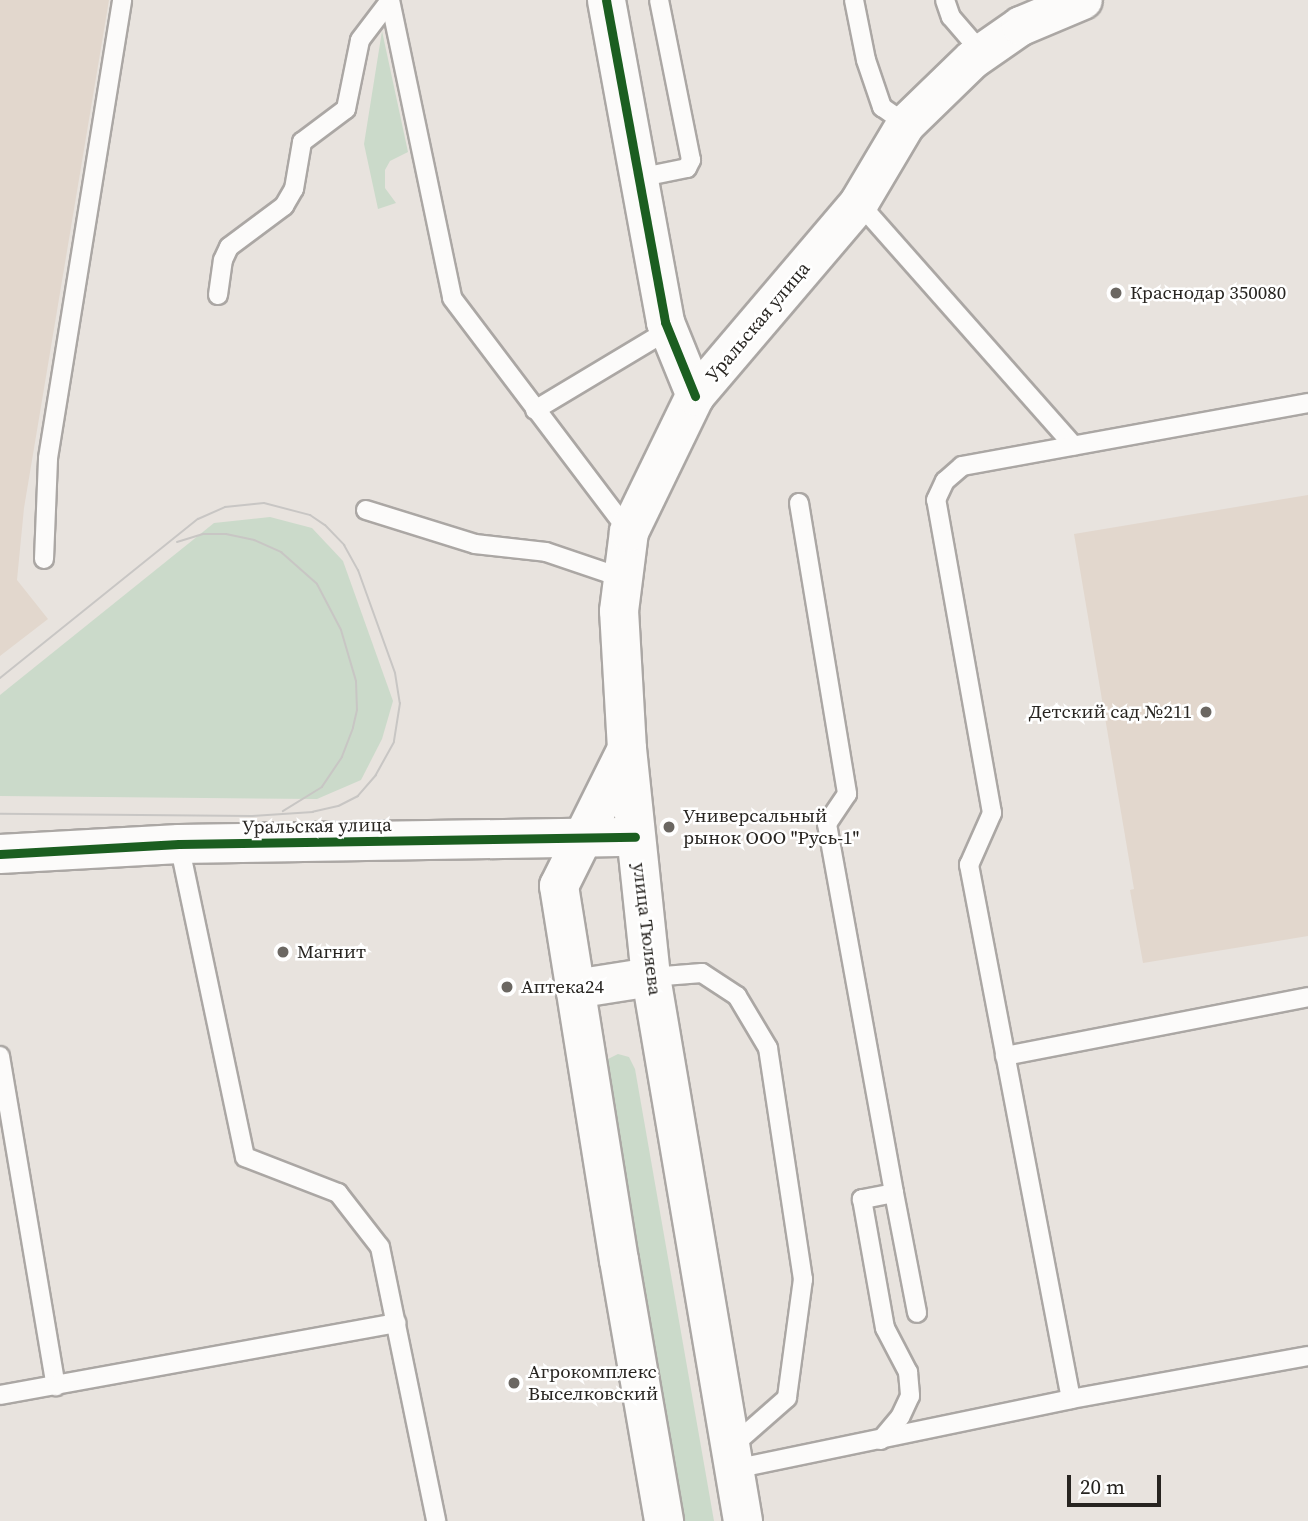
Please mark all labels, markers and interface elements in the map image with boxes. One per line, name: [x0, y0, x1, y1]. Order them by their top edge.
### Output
street label: Уральская улица: [701, 257, 815, 387]
place label: Краснодар 350080: [1130, 282, 1286, 304]
marker: Краснодар 350080: [1108, 285, 1124, 301]
place label: Детский сад №211: [1029, 701, 1192, 723]
marker: Детский сад №211: [1198, 704, 1214, 720]
place label: Универсальный рынок ООО "Русь-1": [683, 805, 859, 849]
street label: Уральская улица: [242, 813, 392, 839]
marker: Универсальный рынок ООО "Русь-1": [661, 819, 677, 835]
street label: улица Тюляева: [628, 861, 666, 997]
place label: Магнит: [297, 941, 366, 963]
marker: Магнит: [275, 944, 291, 960]
place label: Аптека24: [521, 976, 604, 998]
marker: Аптека24: [499, 979, 515, 995]
place label: Агрокомплекс Выселковский: [528, 1361, 658, 1405]
marker: Агрокомплекс Выселковский: [506, 1375, 522, 1391]
scale bar: [1070, 1462, 1164, 1506]
text: 20 m: [1080, 1472, 1125, 1501]

